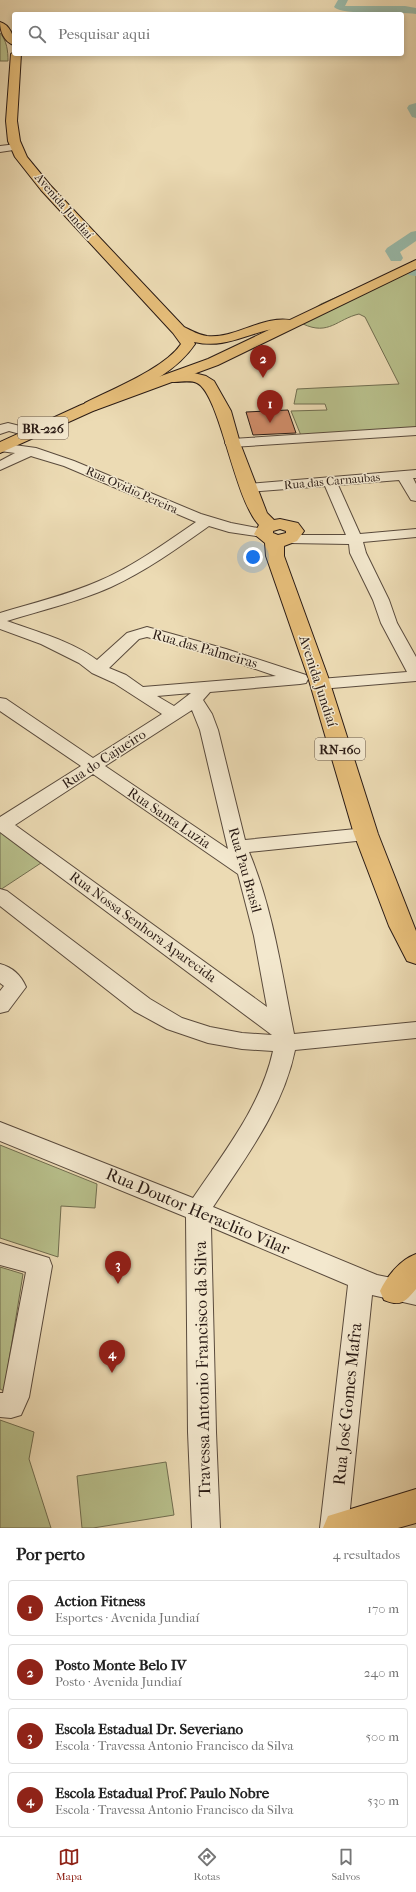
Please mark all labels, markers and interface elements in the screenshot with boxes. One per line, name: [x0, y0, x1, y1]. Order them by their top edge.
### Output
search box: [12, 12, 404, 56]
icon: search: [26, 23, 48, 45]
text: Pesquisar aqui: [58, 25, 150, 43]
street label: Avenida Jundiaí: [31, 170, 96, 242]
pin: 2: [250, 345, 276, 378]
pin: 1: [257, 390, 283, 423]
road number: BR-226: [18, 417, 68, 439]
street label: Rua Ovidio Pereira: [84, 463, 181, 517]
street label: Rua das Carnaubas: [283, 470, 381, 492]
your location: [243, 547, 263, 567]
street label: Rua das Palmeiras: [151, 626, 259, 672]
street label: Avenida Jundiaí: [295, 632, 341, 730]
street label: Rua do Cajueiro: [59, 726, 149, 792]
road number: RN-160: [315, 738, 365, 760]
street label: Rua Santa Luzia: [124, 784, 214, 852]
street label: Rua Pau Brasil: [225, 825, 265, 915]
street label: Rua Nossa Senhora Aparecida: [66, 868, 220, 986]
street label: Rua Doutor Heraclito Vilar: [103, 1163, 294, 1259]
street label: Travessa Antonio Francisco da Silva: [190, 1241, 214, 1497]
pin: 3: [105, 1251, 131, 1284]
street label: Rua José Gomes Mafra: [329, 1322, 365, 1486]
pin: 4: [99, 1340, 125, 1373]
text: Por perto: [16, 1544, 85, 1564]
text: 4 resultados: [333, 1547, 400, 1562]
text: Action Fitness: [55, 1592, 145, 1610]
text: 1: [28, 1601, 32, 1616]
text: 170 m: [367, 1601, 399, 1616]
text: Esportes · Avenida Jundiaí: [55, 1610, 199, 1625]
text: Posto Monte Belo IV: [55, 1656, 186, 1674]
text: 2: [27, 1665, 33, 1680]
text: 240 m: [364, 1665, 399, 1680]
text: Posto · Avenida Jundiaí: [55, 1674, 182, 1689]
text: Escola Estadual Dr. Severiano: [55, 1720, 243, 1738]
text: 3: [27, 1729, 33, 1744]
text: 500 m: [365, 1729, 399, 1744]
text: Escola · Travessa Antonio Francisco da Silva: [55, 1738, 293, 1753]
text: Escola Estadual Prof. Paulo Nobre: [55, 1784, 269, 1802]
text: 4: [26, 1793, 34, 1808]
text: 530 m: [367, 1793, 399, 1808]
text: Escola · Travessa Antonio Francisco da Silva: [55, 1802, 293, 1817]
tab: Mapa: [56, 1846, 82, 1883]
tab: Rotas: [194, 1846, 220, 1883]
tab: Salvos: [332, 1846, 360, 1883]

